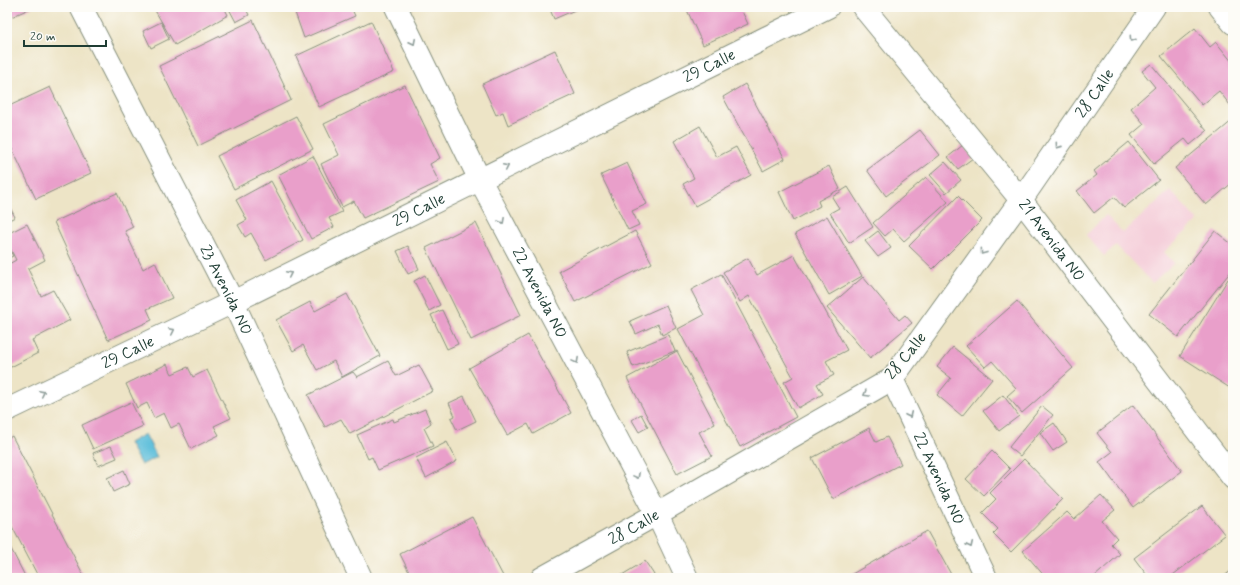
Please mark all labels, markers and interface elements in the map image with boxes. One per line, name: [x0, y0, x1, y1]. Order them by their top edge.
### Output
scale bar: [24, 22, 106, 48]
text: 20 m: [30, 29, 56, 45]
one-way arrow: [1129, 35, 1137, 42]
one-way arrow: [408, 38, 416, 45]
street label: 29 Calle: [679, 44, 739, 88]
street label: 28 Calle: [1070, 64, 1119, 122]
one-way arrow: [1055, 142, 1063, 149]
one-way arrow: [502, 164, 509, 172]
street label: 29 Calle: [389, 188, 449, 232]
street label: 21 Avenida NO: [1014, 195, 1090, 286]
one-way arrow: [497, 217, 504, 224]
street label: 23 Avenida NO: [195, 241, 257, 338]
street label: 22 Avenida NO: [507, 244, 572, 342]
one-way arrow: [980, 248, 988, 255]
one-way arrow: [285, 271, 292, 279]
one-way arrow: [168, 328, 175, 336]
street label: 28 Calle: [880, 328, 932, 384]
street label: 29 Calle: [98, 331, 158, 374]
one-way arrow: [571, 357, 578, 364]
one-way arrow: [38, 390, 45, 398]
one-way arrow: [863, 390, 871, 397]
one-way arrow: [904, 410, 912, 418]
street label: 22 Avenida NO: [908, 429, 970, 528]
one-way arrow: [632, 471, 639, 479]
street label: 28 Calle: [604, 504, 663, 550]
one-way arrow: [965, 541, 973, 548]

